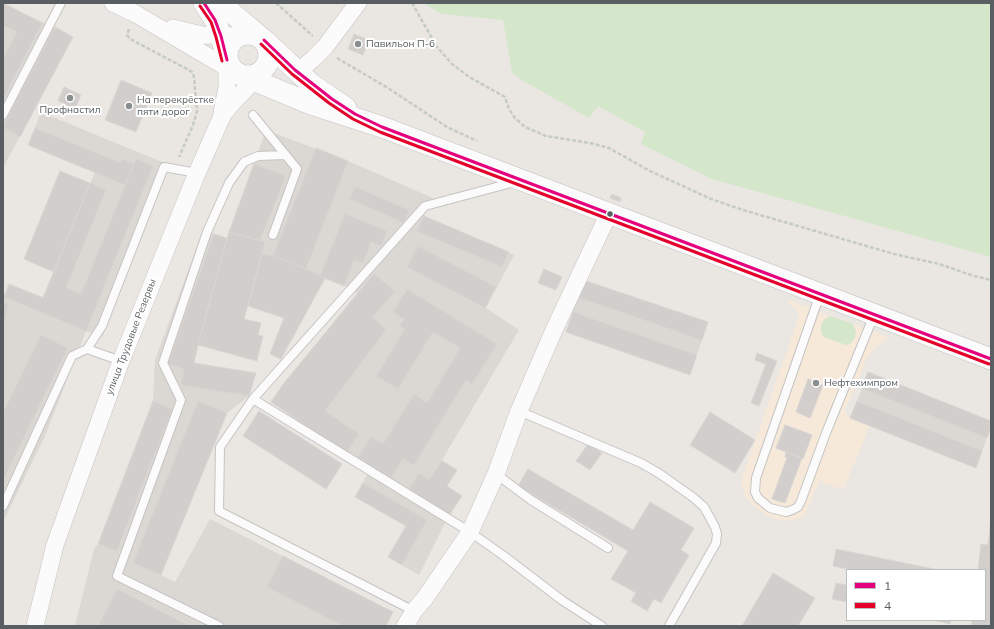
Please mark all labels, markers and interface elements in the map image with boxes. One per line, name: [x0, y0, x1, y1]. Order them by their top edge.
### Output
place label: Павильон П-6: [366, 38, 435, 50]
marker: Павильон П-6: [353, 39, 363, 49]
marker: Профнастил: [65, 93, 75, 103]
place label: На перекрёстке пяти дорог: [137, 94, 214, 118]
marker: На перекрёстке пяти дорог: [124, 101, 134, 111]
place label: Профнастил: [39, 104, 101, 116]
unlabelled marker: [605, 209, 615, 219]
street label: улица Трудовые Резервы: [103, 277, 159, 397]
place label: Нефтехимпром: [824, 377, 898, 389]
marker: Нефтехимпром: [811, 378, 821, 388]
legend: [846, 569, 986, 621]
text: 1: [884, 578, 891, 593]
text: 4: [884, 598, 891, 613]

